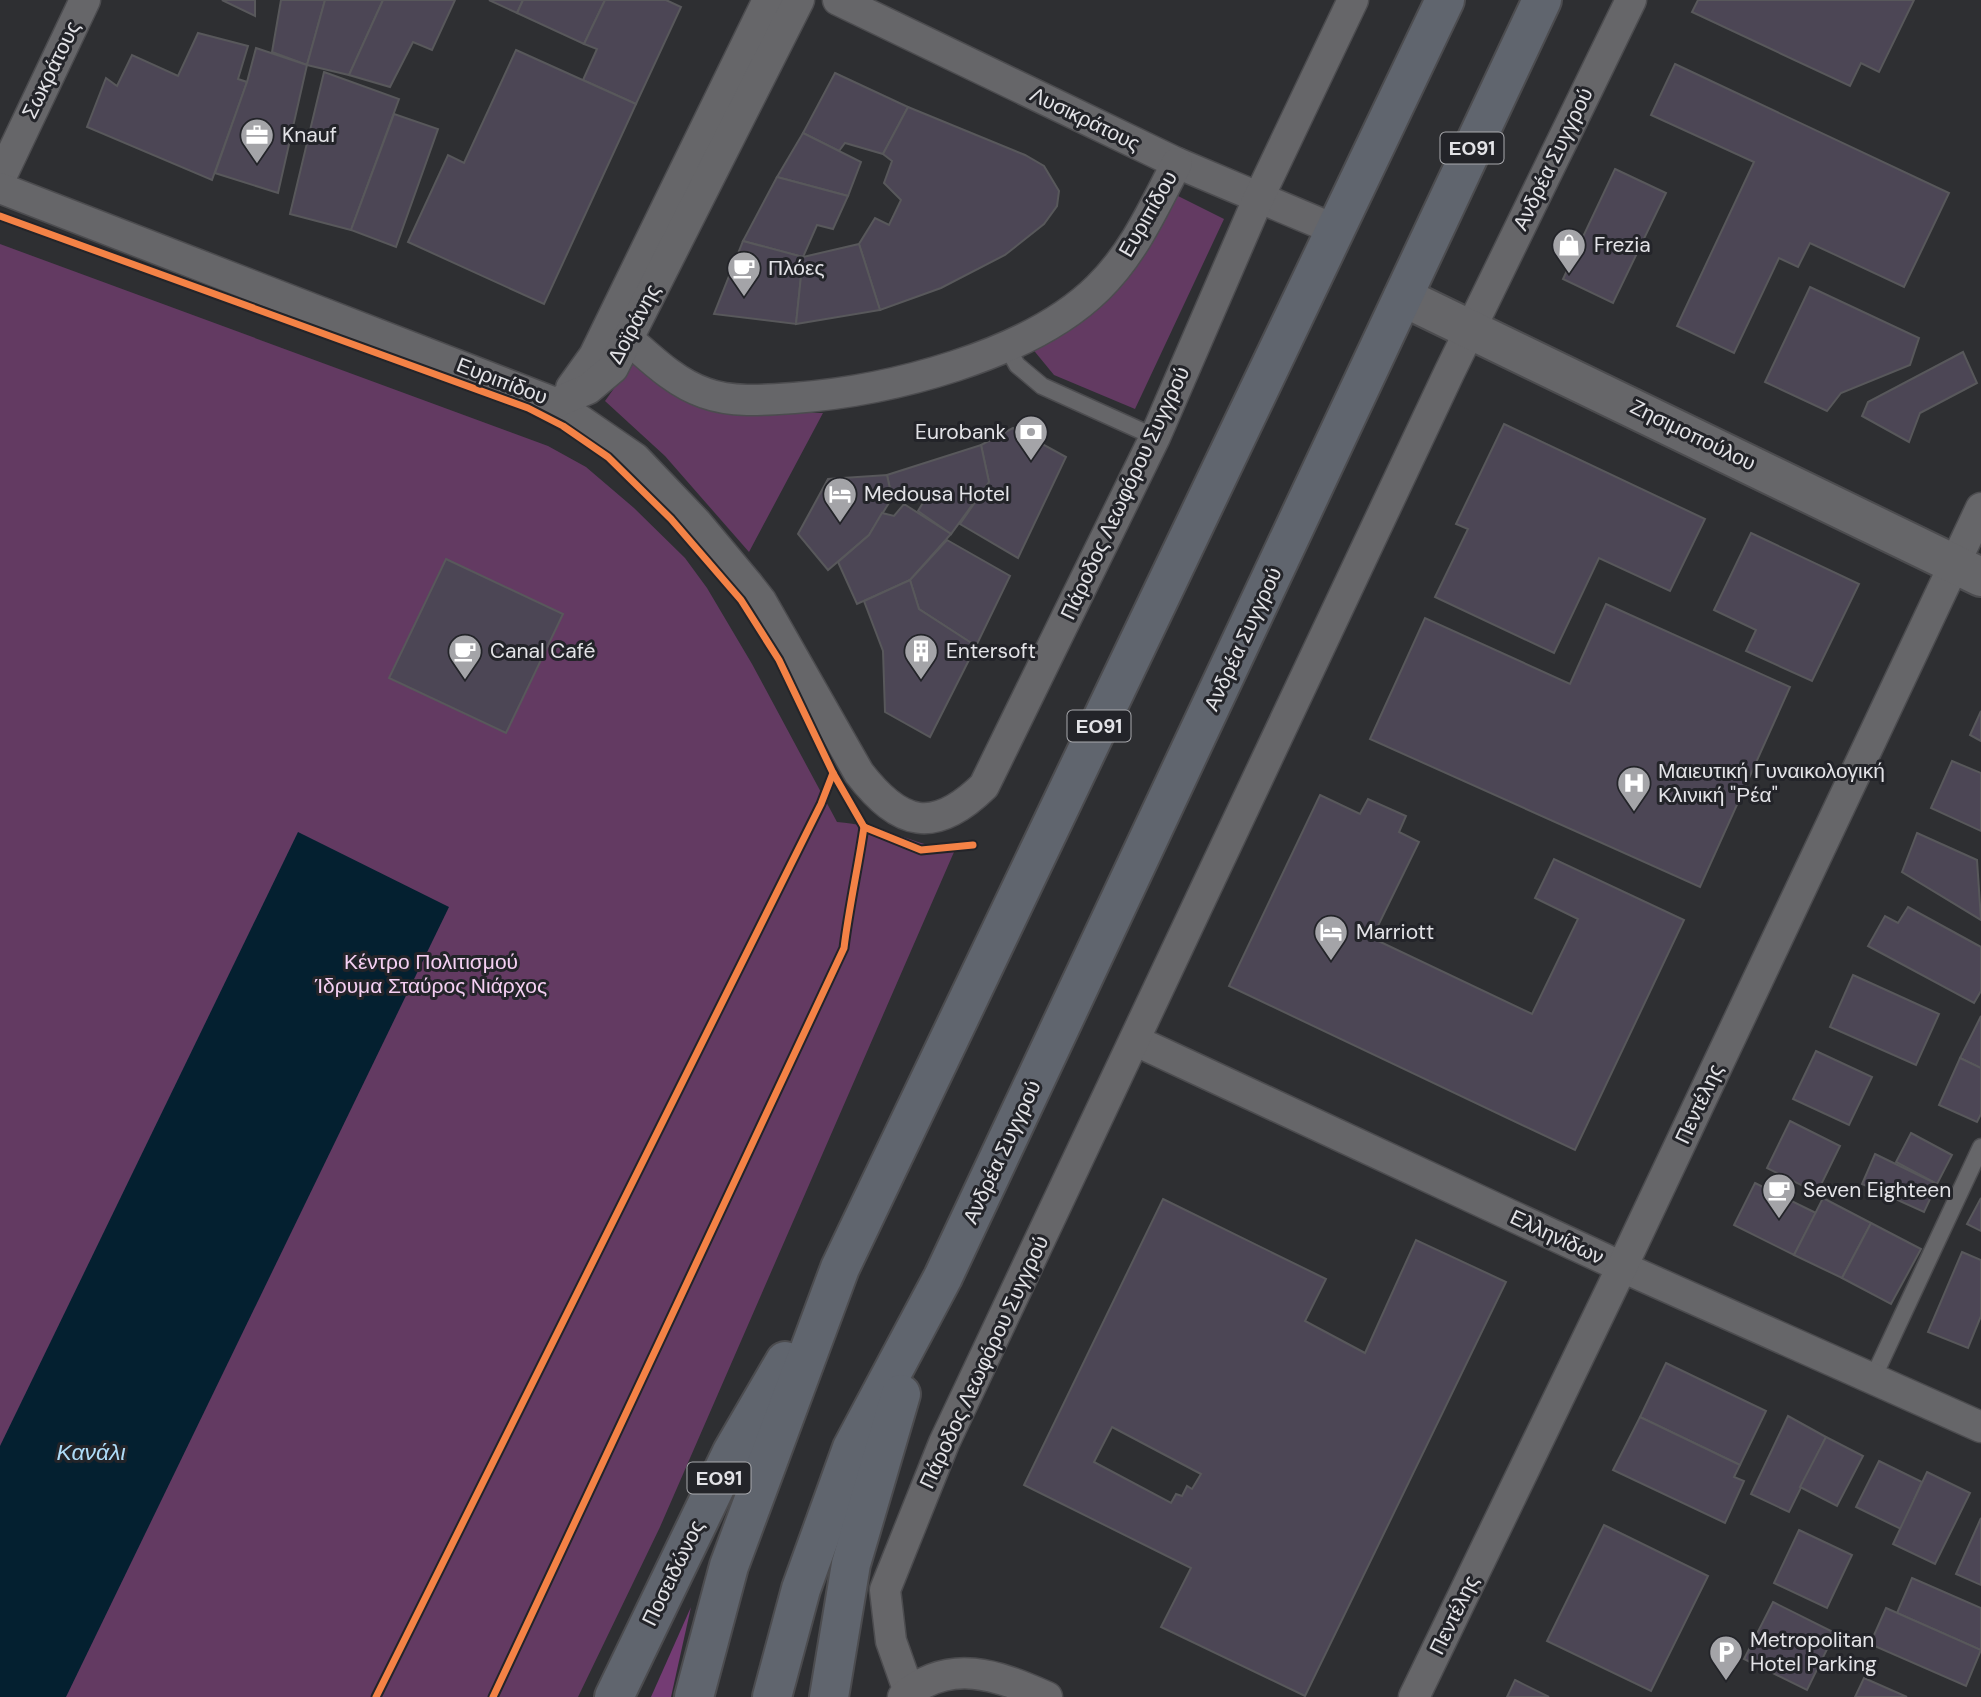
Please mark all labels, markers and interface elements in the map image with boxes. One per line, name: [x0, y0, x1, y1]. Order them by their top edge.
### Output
street label: Σωκράτους: [15, 17, 87, 123]
street label: Λυσικράτους: [1025, 80, 1145, 158]
street label: Ανδρέα Συγγρού: [1506, 83, 1600, 235]
office icon: Knauf: [238, 116, 276, 165]
place label: Knauf: [282, 121, 337, 149]
road number: ΕΟ91: [1440, 132, 1504, 164]
street label: Ευριπίδου: [1112, 166, 1184, 262]
shop icon: Frezia: [1550, 226, 1588, 275]
place label: Frezia: [1594, 231, 1651, 259]
cafe icon: Πλόες: [725, 249, 763, 298]
place label: Πλόες: [768, 254, 825, 282]
street label: Δοϊράνης: [601, 279, 667, 369]
street label: Ευριπίδου: [453, 351, 551, 411]
street label: Πάροδος Λεωφόρου Συγγρού: [1054, 362, 1196, 624]
street label: Ζησιμοπούλου: [1626, 393, 1760, 477]
bank icon: Eurobank: [1012, 413, 1050, 462]
place label: Eurobank: [915, 418, 1006, 446]
hotel icon: Medousa Hotel: [821, 475, 859, 524]
place label: Medousa Hotel: [864, 480, 1010, 508]
street label: Ανδρέα Συγγρού: [1197, 563, 1289, 715]
cafe icon: Canal Café: [446, 632, 484, 681]
building icon: Entersoft: [902, 632, 940, 681]
place label: Canal Café: [490, 637, 595, 665]
place label: Entersoft: [946, 637, 1036, 665]
road number: ΕΟ91: [1068, 710, 1130, 741]
place label: Μαιευτική Γυναικολογική Κλινική "Ρέα": [1658, 757, 1885, 809]
hospital icon: Μαιευτική Γυναικολογική Κλινική "Ρέα": [1615, 764, 1653, 813]
hotel icon: Marriott: [1312, 913, 1350, 962]
place label: Marriott: [1356, 918, 1434, 946]
park label: Κέντρο Πολιτισμού Ίδρυμα Σταύρος Νιάρχος: [314, 948, 547, 1000]
street label: Πεντέλης: [1668, 1060, 1730, 1148]
street label: Ανδρέα Συγγρού: [956, 1076, 1048, 1228]
cafe icon: Seven Eighteen: [1760, 1171, 1798, 1220]
place label: Seven Eighteen: [1803, 1176, 1951, 1204]
street label: Ελληνίδων: [1506, 1203, 1608, 1271]
street label: Πάροδος Λεωφόρου Συγγρού: [913, 1231, 1055, 1493]
water label: Κανάλι: [56, 1437, 126, 1467]
road number: ΕΟ91: [688, 1462, 750, 1494]
street label: Ποσειδώνος: [635, 1516, 711, 1630]
street label: Πεντέλης: [1423, 1571, 1485, 1659]
place label: Metropolitan Hotel Parking: [1750, 1626, 1877, 1678]
parking icon: Metropolitan Hotel Parking: [1707, 1633, 1745, 1682]

